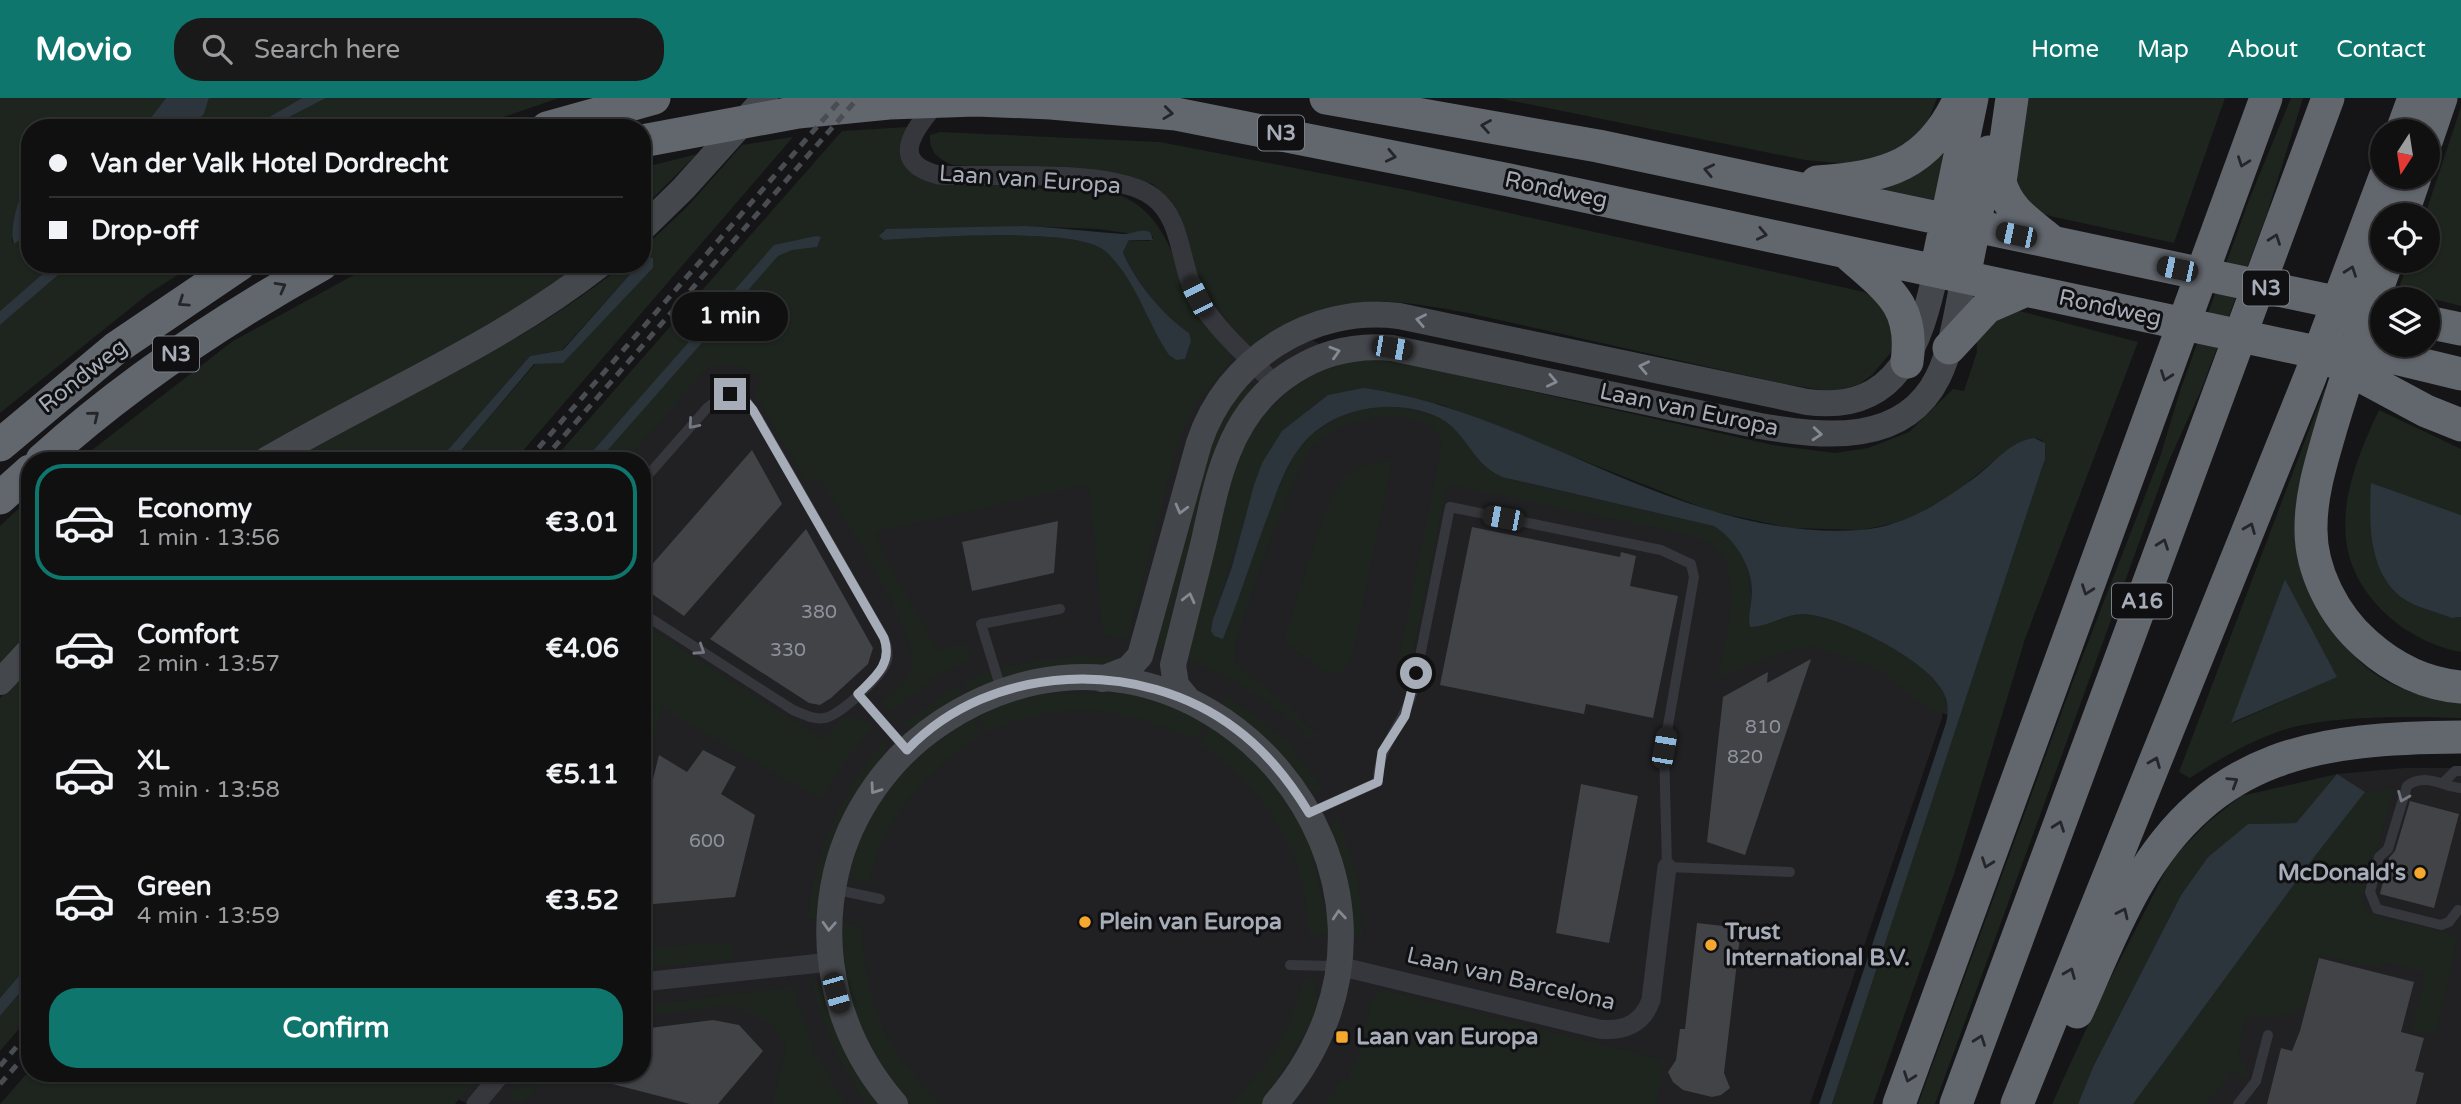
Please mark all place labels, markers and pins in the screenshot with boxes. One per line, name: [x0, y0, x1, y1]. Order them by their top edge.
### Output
place label: McDonald's: [2278, 859, 2406, 887]
marker: McDonald's: [2412, 865, 2428, 881]
place label: Plein van Europa: [1099, 908, 1282, 936]
marker: Plein van Europa: [1077, 914, 1093, 930]
place label: Trust International B.V.: [1724, 918, 1910, 972]
marker: Trust International B.V.: [1703, 937, 1719, 953]
place label: Laan van Europa: [1356, 1023, 1538, 1051]
marker: Laan van Europa: [1334, 1029, 1350, 1045]

